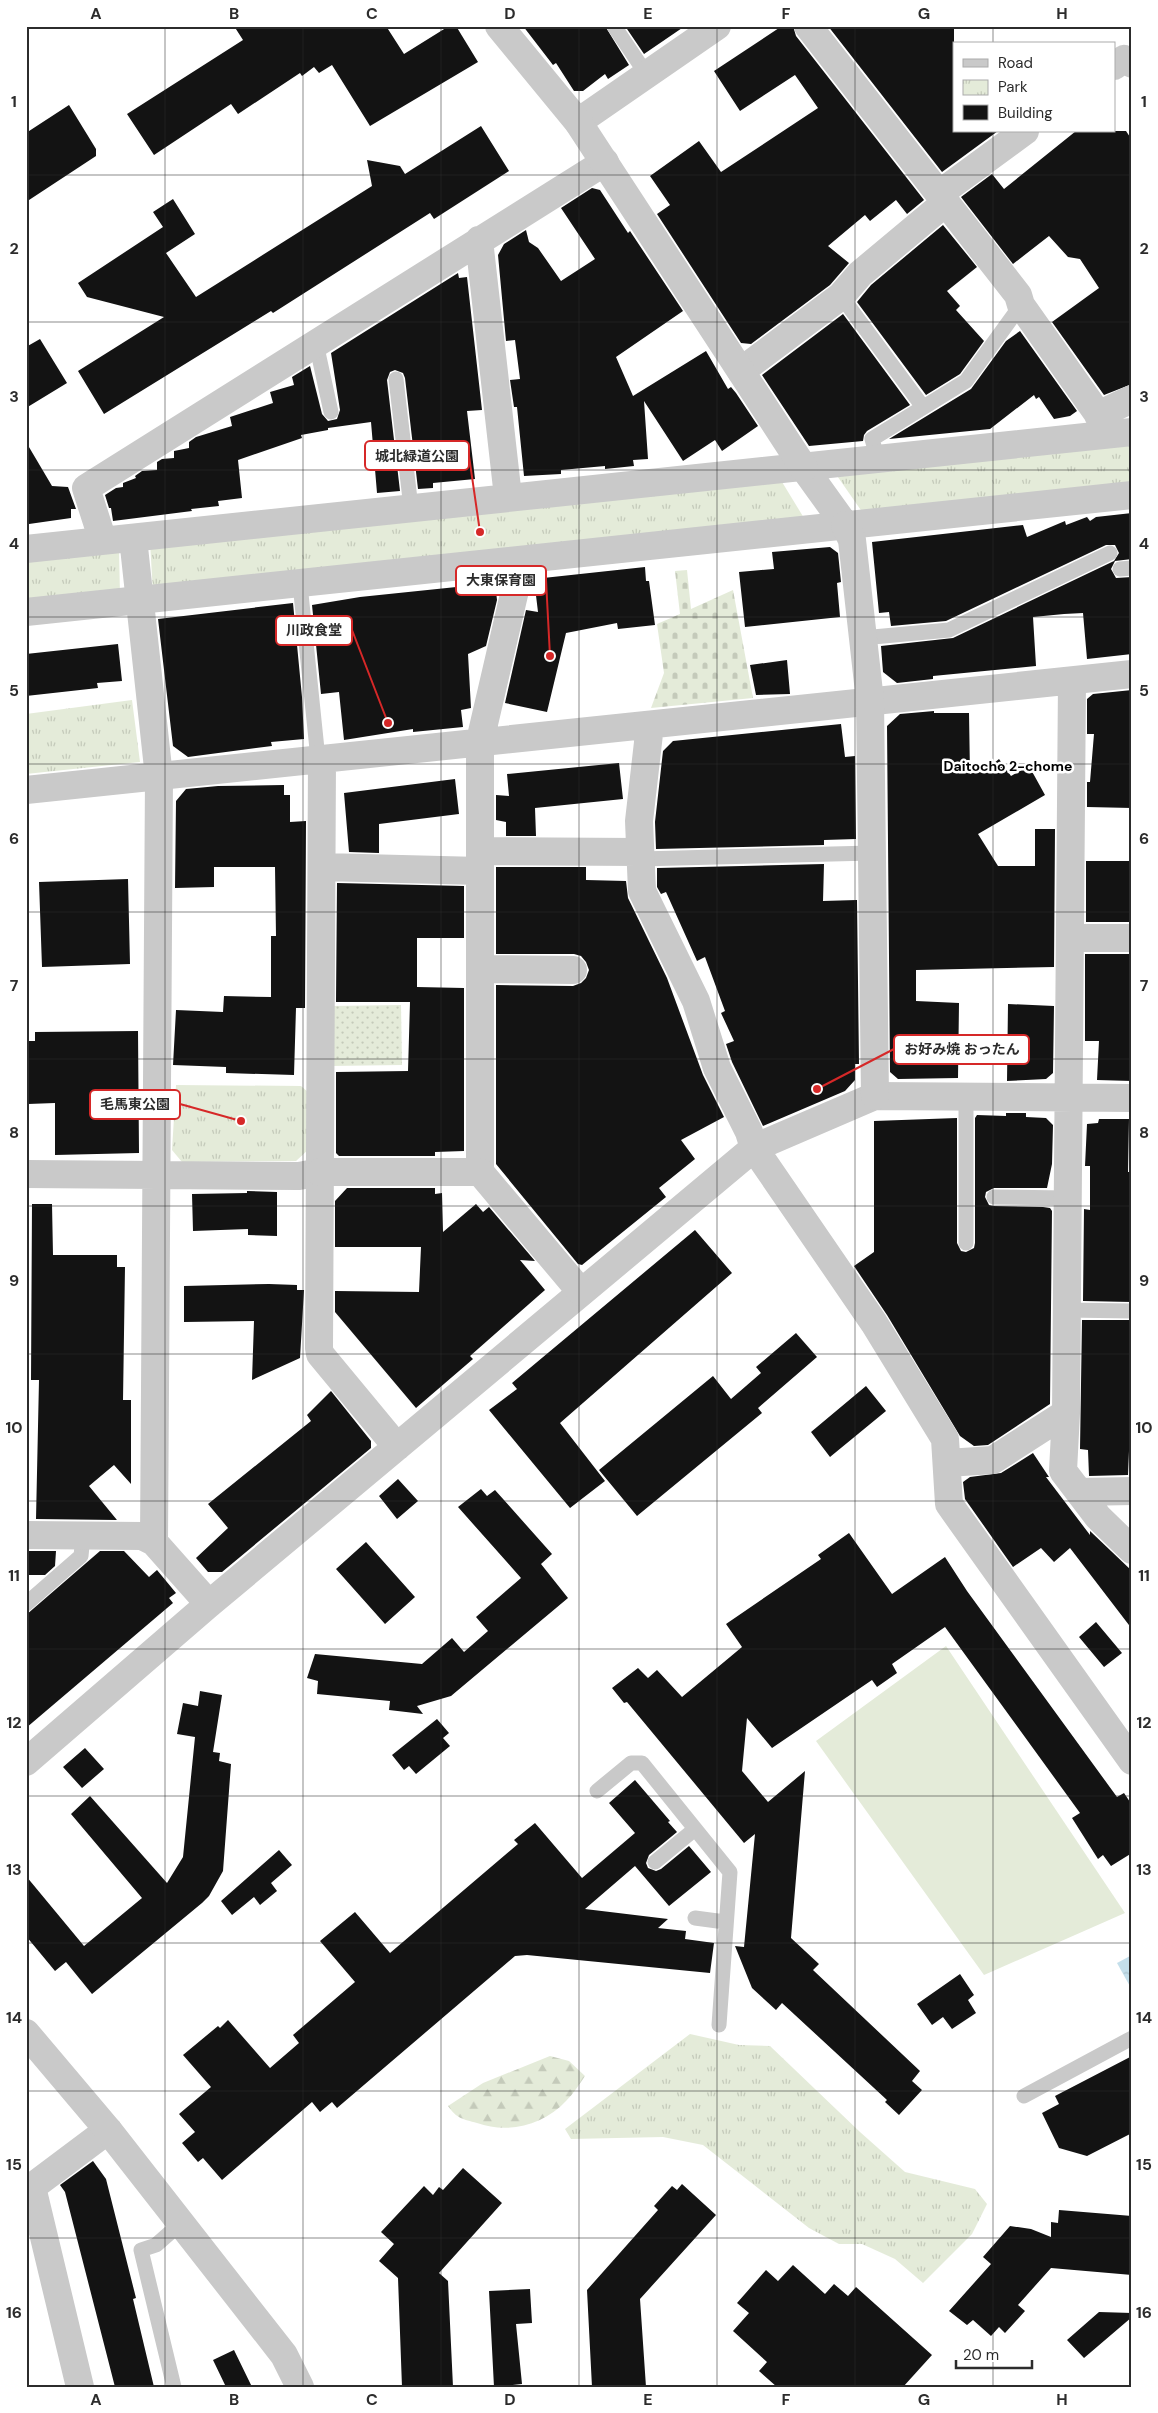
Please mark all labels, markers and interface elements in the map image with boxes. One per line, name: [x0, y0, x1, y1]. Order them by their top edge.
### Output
text: A: [90, 3, 102, 24]
text: B: [229, 3, 239, 24]
text: C: [366, 3, 378, 24]
text: D: [504, 3, 516, 24]
text: E: [643, 3, 653, 24]
text: F: [782, 3, 791, 24]
text: G: [918, 3, 930, 24]
text: H: [1056, 3, 1068, 24]
legend: [953, 42, 1116, 132]
text: Road: [998, 53, 1033, 73]
text: Park: [998, 77, 1028, 97]
text: 1: [11, 91, 17, 112]
text: 1: [1141, 91, 1147, 112]
text: Building: [998, 103, 1053, 123]
text: 2: [9, 238, 19, 259]
text: 2: [1139, 238, 1149, 259]
text: 3: [9, 386, 19, 407]
text: 3: [1139, 386, 1149, 407]
callout: 城北緑道公園: [365, 441, 469, 470]
text: 城北緑道公園: [375, 447, 459, 465]
text: 4: [9, 533, 19, 554]
text: 4: [1139, 533, 1149, 554]
callout: 大東保育園: [456, 566, 546, 595]
text: 大東保育園: [466, 571, 536, 589]
callout: 川政食堂: [276, 616, 352, 645]
text: 川政食堂: [286, 621, 342, 639]
text: 5: [9, 680, 19, 701]
text: 5: [1139, 680, 1149, 701]
district label: Daitocho 2-chome: [944, 757, 1072, 775]
text: 6: [9, 828, 19, 849]
text: 6: [1139, 828, 1149, 849]
text: 7: [10, 975, 19, 996]
text: 7: [1140, 975, 1149, 996]
callout: お好み焼 おったん: [894, 1035, 1029, 1064]
text: お好み焼 おったん: [904, 1040, 1020, 1058]
callout: 毛馬東公園: [90, 1090, 180, 1119]
text: 毛馬東公園: [100, 1095, 170, 1113]
text: 8: [9, 1122, 19, 1143]
text: 8: [1139, 1122, 1149, 1143]
text: 9: [9, 1270, 19, 1291]
text: 9: [1139, 1270, 1149, 1291]
text: 10: [5, 1417, 23, 1438]
text: 10: [1135, 1417, 1153, 1438]
text: 11: [8, 1565, 20, 1586]
text: 11: [1138, 1565, 1150, 1586]
text: 12: [6, 1712, 22, 1733]
text: 12: [1136, 1712, 1152, 1733]
text: 13: [6, 1859, 22, 1880]
text: 13: [1136, 1859, 1152, 1880]
text: 14: [6, 2007, 22, 2028]
text: 14: [1136, 2007, 1152, 2028]
text: 15: [6, 2154, 22, 2175]
text: 15: [1136, 2154, 1152, 2175]
text: 16: [6, 2302, 22, 2323]
text: 16: [1136, 2302, 1152, 2323]
scale bar: [956, 2338, 1032, 2370]
text: 20 m: [963, 2345, 999, 2365]
text: A: [90, 2389, 102, 2410]
text: B: [229, 2389, 239, 2410]
text: C: [366, 2389, 378, 2410]
text: D: [504, 2389, 516, 2410]
text: E: [643, 2389, 653, 2410]
text: F: [782, 2389, 791, 2410]
text: G: [918, 2389, 930, 2410]
text: H: [1056, 2389, 1068, 2410]

